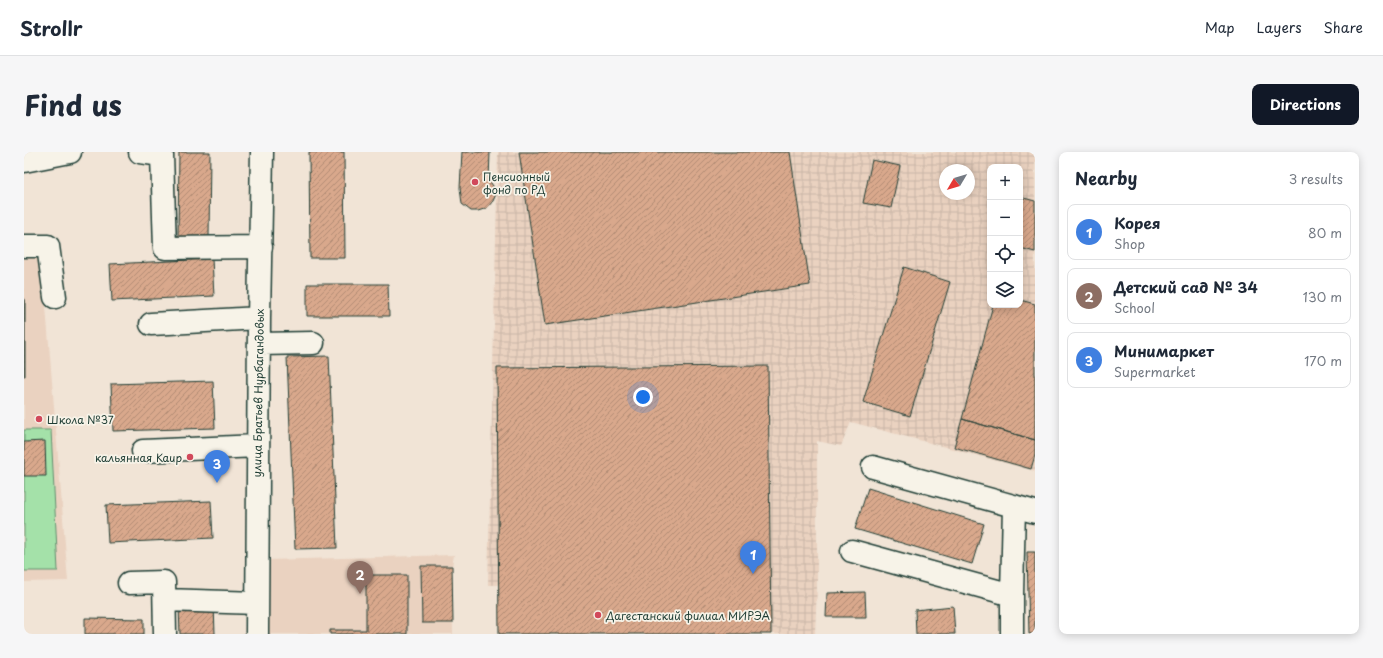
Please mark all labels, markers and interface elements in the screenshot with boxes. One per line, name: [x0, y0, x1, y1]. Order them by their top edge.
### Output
text: Strollr: [20, 14, 83, 42]
text: Map: [1205, 17, 1235, 38]
text: Layers: [1257, 17, 1302, 38]
text: Share: [1324, 17, 1363, 38]
text: Find us: [24, 83, 122, 126]
button: Directions: [1252, 84, 1359, 125]
north arrow: [939, 164, 975, 200]
map controls: [987, 164, 1023, 308]
button: +: [987, 164, 1023, 200]
text: Nearby: [1075, 165, 1137, 191]
place label: Пенсионный фонд по РД: [483, 168, 550, 198]
text: 3 results: [1289, 169, 1343, 188]
marker: Пенсионный фонд по РД: [470, 177, 480, 187]
button: −: [987, 200, 1023, 236]
text: Корея: [1114, 211, 1160, 234]
text: 1: [1086, 223, 1092, 242]
text: 80 m: [1308, 223, 1342, 242]
text: Shop: [1114, 234, 1145, 253]
button: locate: [987, 236, 1023, 272]
button: layers: [987, 272, 1023, 308]
text: Детский сад № 34: [1114, 275, 1258, 298]
text: 2: [1084, 287, 1094, 306]
text: 130 m: [1303, 287, 1342, 306]
text: School: [1114, 298, 1155, 317]
street label: улица Братьев Нурбагандовых: [248, 308, 268, 478]
text: Минимаркет: [1114, 339, 1214, 362]
text: 3: [1085, 351, 1093, 370]
text: 170 m: [1304, 351, 1342, 370]
text: Supermarket: [1114, 362, 1196, 381]
your location: [633, 387, 653, 407]
place label: Школа №37: [47, 411, 114, 428]
marker: Школа №37: [34, 414, 44, 424]
place label: кальянная Каир: [95, 449, 182, 466]
pin: 3: [204, 450, 230, 483]
marker: кальянная Каир: [185, 452, 195, 462]
pin: 1: [740, 541, 766, 574]
pin: 2: [347, 561, 373, 594]
place label: Дагестанский филиал МИРЭА: [605, 607, 770, 624]
marker: Дагестанский филиал МИРЭА: [593, 610, 603, 620]

